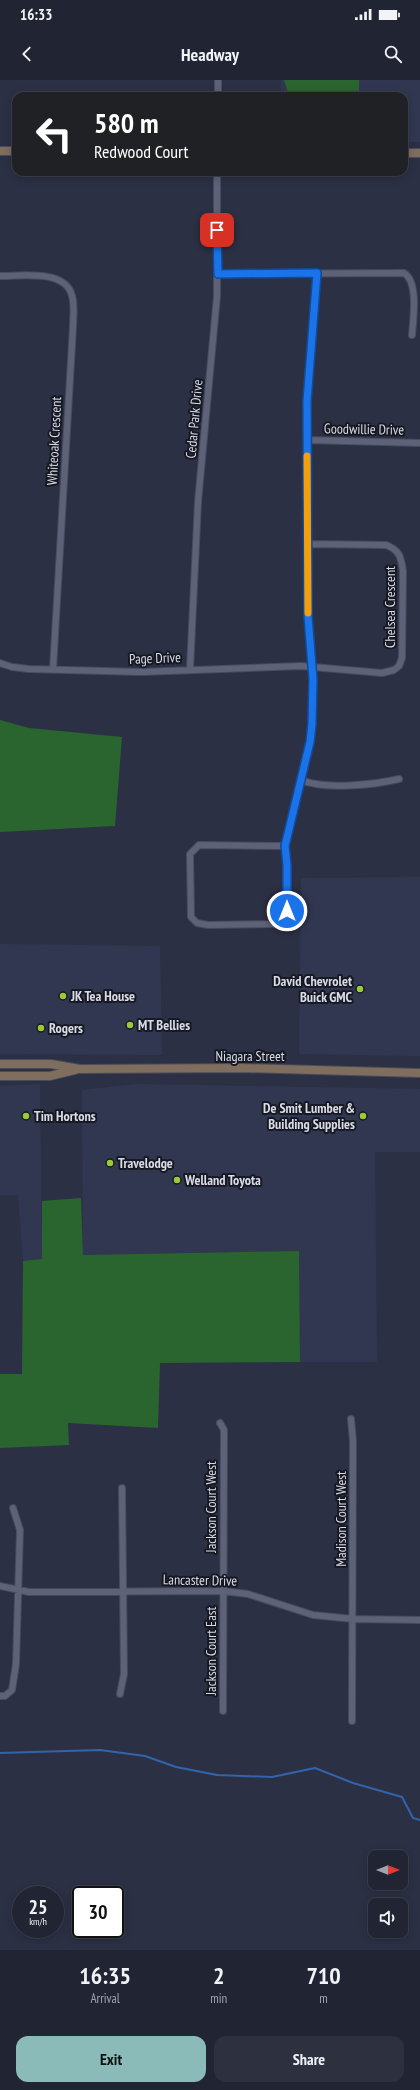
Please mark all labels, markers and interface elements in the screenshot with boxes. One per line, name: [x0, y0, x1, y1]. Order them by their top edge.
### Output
text: 16:33: [20, 5, 52, 24]
icon: back: [16, 43, 38, 65]
text: Headway: [181, 43, 239, 66]
icon: search: [382, 43, 404, 65]
text: 580 m: [94, 104, 158, 141]
icon: left: [28, 108, 80, 160]
text: Redwood Court: [94, 140, 188, 163]
pin: [200, 213, 234, 247]
icon: arrive: [206, 219, 228, 241]
street label: Cedar Park Drive: [182, 379, 206, 459]
street label: Whiteoak Crescent: [43, 396, 65, 486]
street label: Goodwillie Drive: [324, 419, 404, 439]
street label: Chelsea Crescent: [381, 566, 399, 648]
street label: Page Drive: [129, 648, 181, 668]
position arrow: [266, 890, 308, 932]
place label: David Chevrolet Buick GMC: [273, 972, 353, 1006]
marker: David Chevrolet Buick GMC: [355, 984, 365, 994]
place label: JK Tea House: [70, 987, 135, 1005]
marker: JK Tea House: [58, 991, 68, 1001]
place label: MT Bellies: [138, 1016, 190, 1034]
place label: Rogers: [49, 1019, 83, 1037]
marker: MT Bellies: [125, 1020, 135, 1030]
marker: Rogers: [36, 1023, 46, 1033]
street label: Niagara Street: [215, 1047, 285, 1065]
place label: De Smit Lumber & Building Supplies: [263, 1099, 355, 1133]
place label: Tim Hortons: [34, 1107, 96, 1125]
marker: Tim Hortons: [21, 1111, 31, 1121]
marker: De Smit Lumber & Building Supplies: [358, 1111, 368, 1121]
place label: Travelodge: [118, 1154, 173, 1172]
marker: Travelodge: [105, 1158, 115, 1168]
place label: Welland Toyota: [184, 1171, 261, 1189]
marker: Welland Toyota: [172, 1175, 182, 1185]
street label: Jackson Court West: [202, 1461, 220, 1554]
street label: Madison Court West: [332, 1471, 350, 1567]
street label: Lancaster Drive: [163, 1570, 238, 1590]
street label: Jackson Court East: [202, 1607, 220, 1696]
north arrow: [368, 1850, 408, 1890]
map controls: [368, 1850, 408, 1938]
speed limit sign: 30: [72, 1886, 124, 1938]
text: 25: [28, 1894, 48, 1920]
button: sound: [368, 1898, 408, 1938]
text: km/h: [29, 1915, 47, 1928]
text: 16:35: [79, 1960, 131, 1991]
text: 2: [213, 1960, 224, 1991]
text: 710: [306, 1960, 341, 1991]
text: Arrival: [90, 1990, 120, 2007]
text: min: [210, 1990, 227, 2007]
text: m: [319, 1990, 328, 2007]
button: Exit: [16, 2036, 206, 2082]
button: Share: [214, 2036, 404, 2082]

